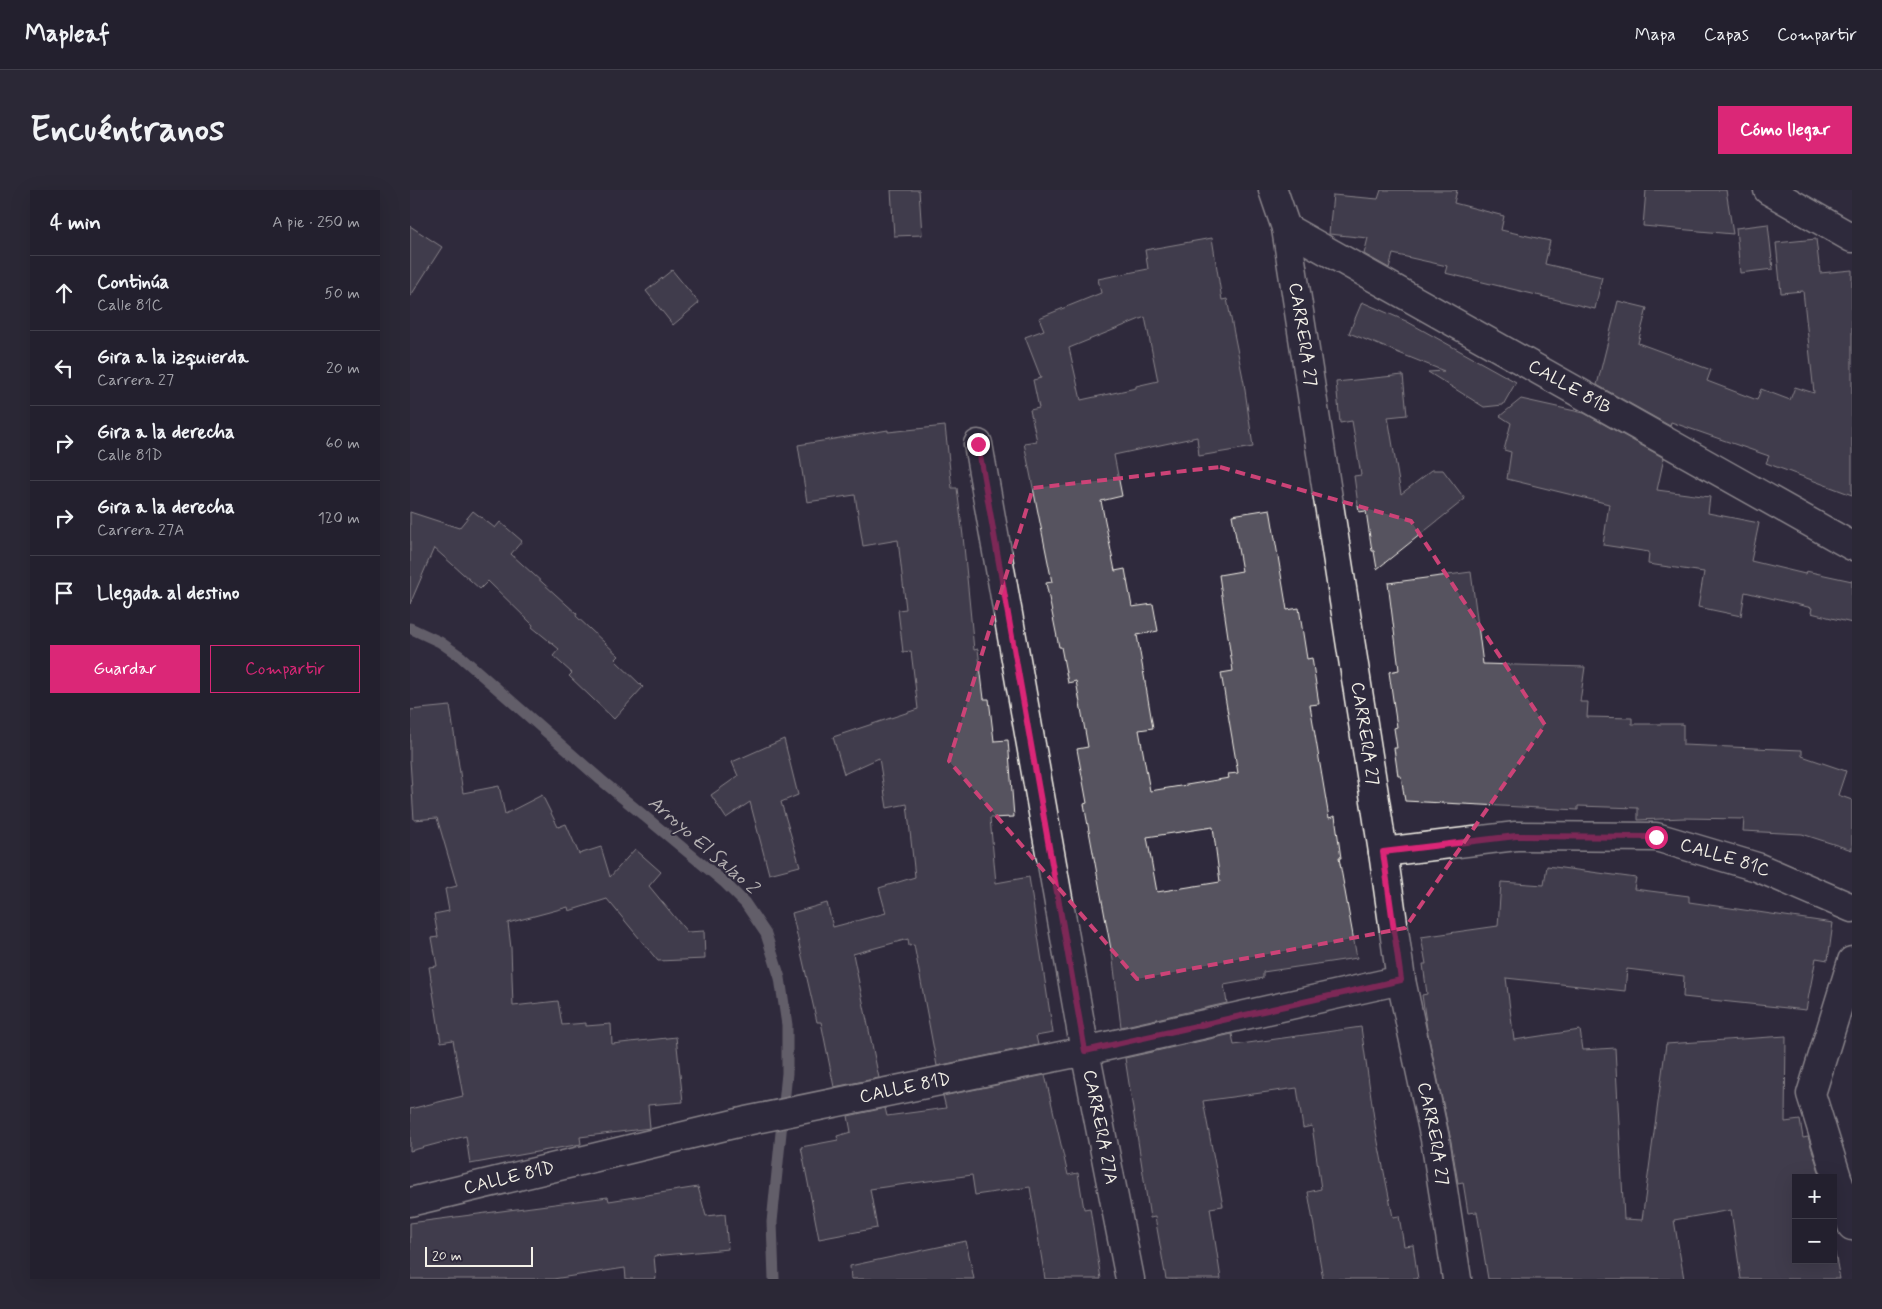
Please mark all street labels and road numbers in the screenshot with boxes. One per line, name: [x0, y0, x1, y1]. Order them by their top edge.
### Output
street label: CARRERA 27: [1283, 281, 1322, 388]
street label: CALLE 81B: [1523, 354, 1615, 420]
street label: CARRERA 27: [1345, 680, 1385, 787]
street label: CALLE 81C: [1677, 833, 1774, 883]
street label: CALLE 81D: [857, 1067, 953, 1109]
street label: CARRERA 27A: [1077, 1068, 1123, 1187]
street label: CARRERA 27: [1411, 1080, 1454, 1187]
street label: CALLE 81D: [461, 1156, 557, 1201]

